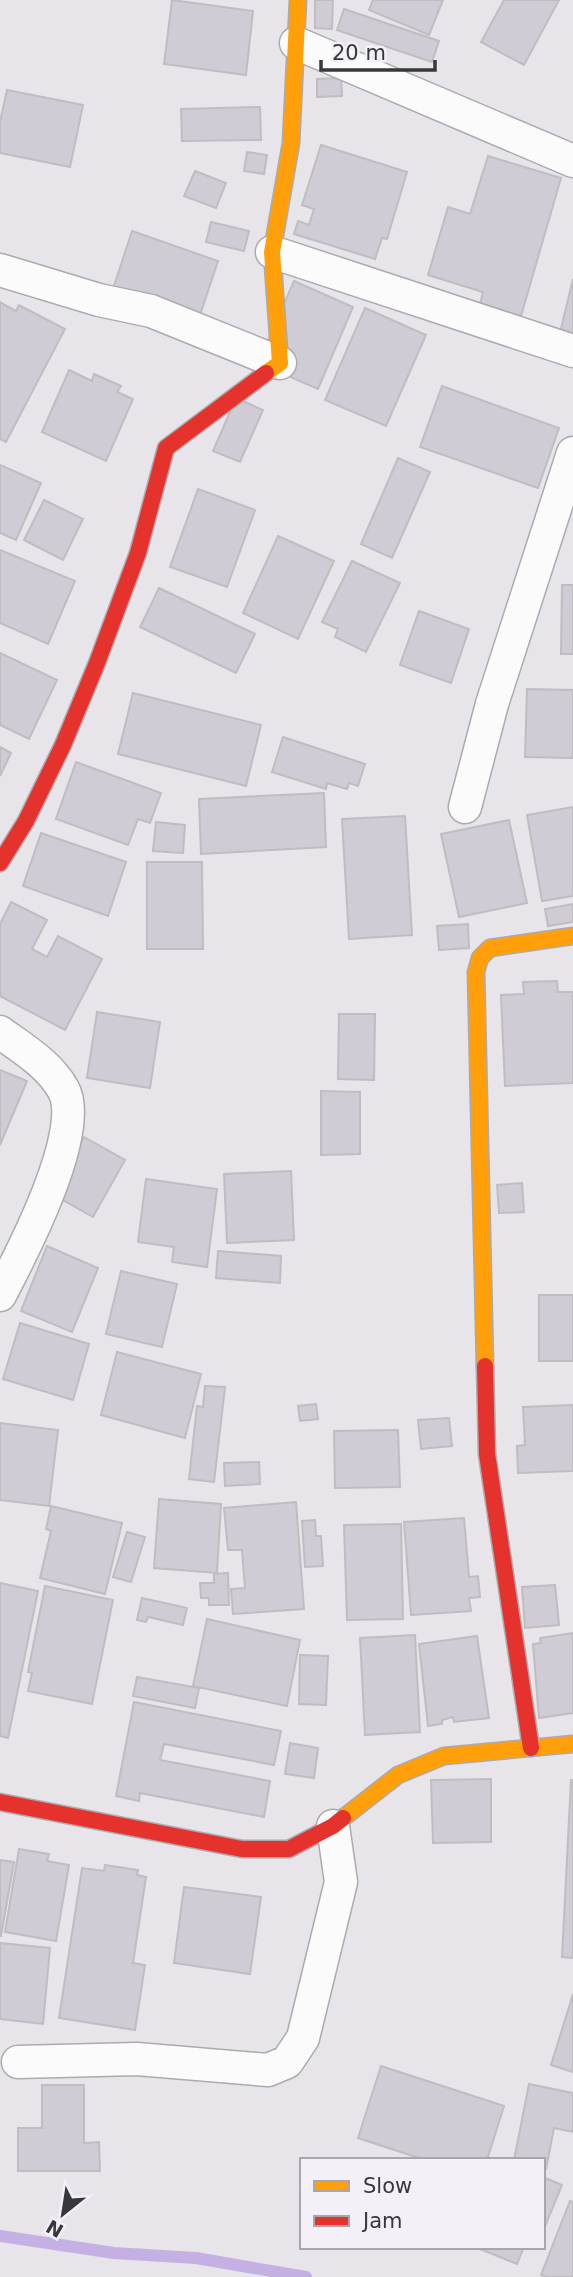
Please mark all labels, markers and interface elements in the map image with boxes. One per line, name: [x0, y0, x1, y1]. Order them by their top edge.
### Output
scale bar: [321, 28, 435, 72]
text: 20 m: [332, 41, 386, 65]
legend: [300, 2158, 545, 2249]
text: Slow: [363, 2174, 412, 2198]
north arrow: [28, 2179, 98, 2249]
text: Jam: [361, 2209, 403, 2233]
text: N: [42, 2215, 67, 2242]

